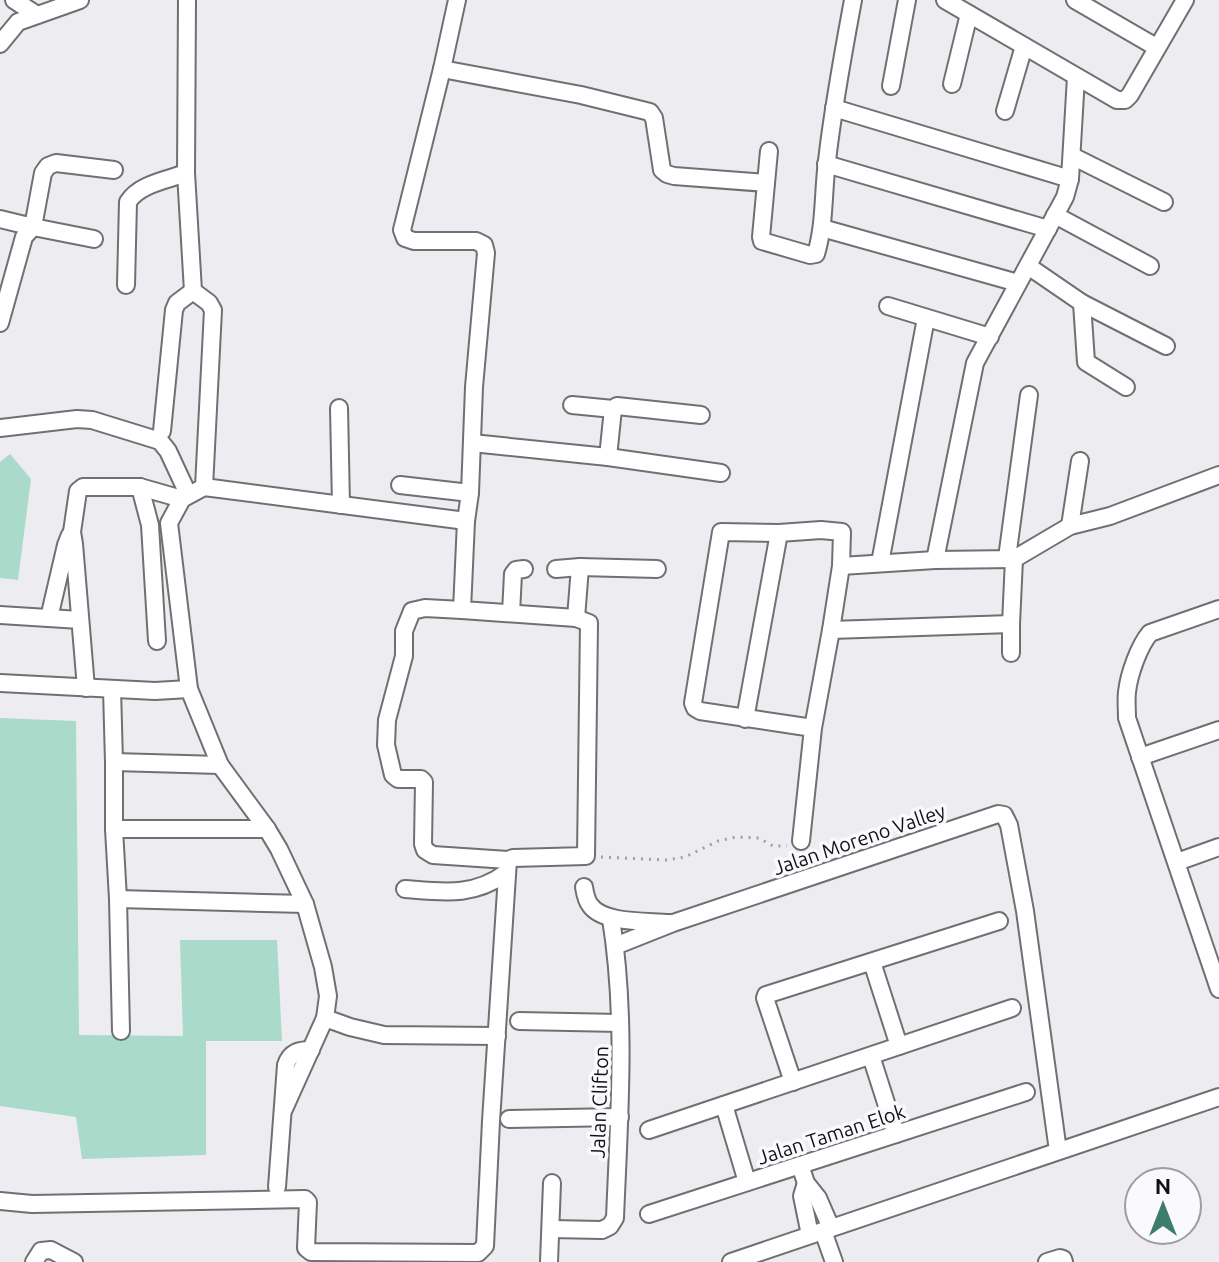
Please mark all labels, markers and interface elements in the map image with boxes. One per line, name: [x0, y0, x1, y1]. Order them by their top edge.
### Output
street label: Jalan Moreno Valley: [770, 799, 949, 879]
street label: Jalan Clifton: [586, 1045, 612, 1159]
street label: Jalan Taman Elok: [754, 1099, 908, 1169]
north arrow: [1123, 1166, 1203, 1246]
text: N: [1155, 1173, 1171, 1198]

